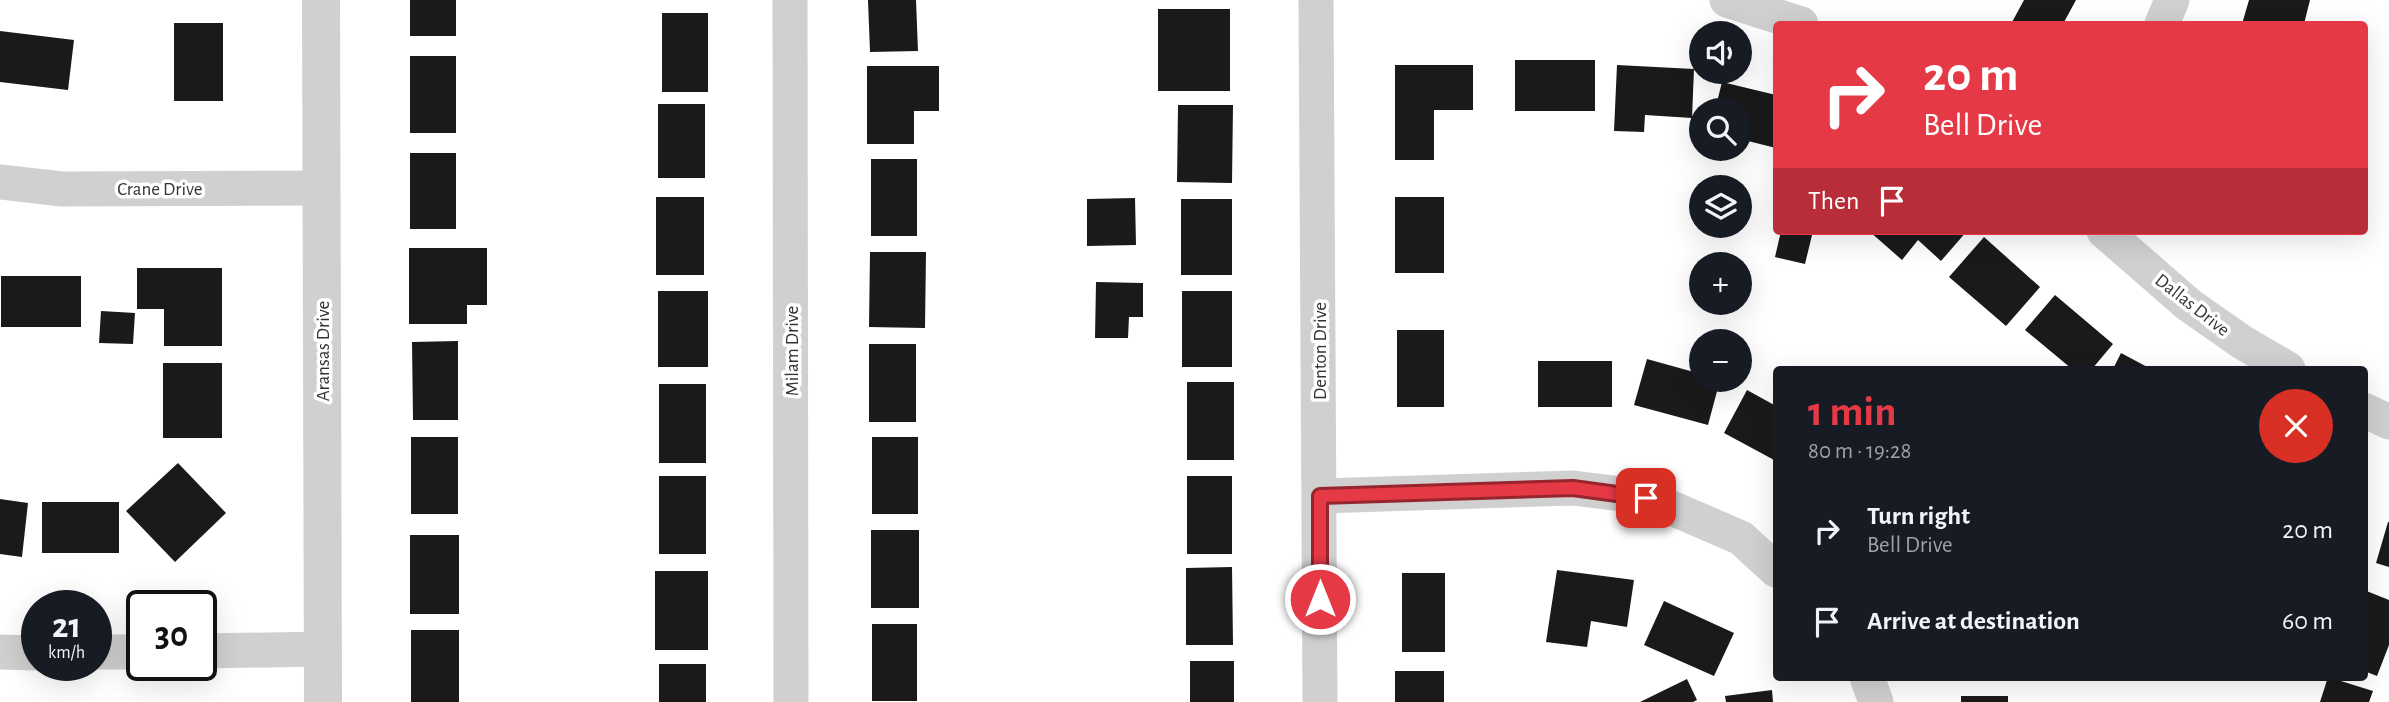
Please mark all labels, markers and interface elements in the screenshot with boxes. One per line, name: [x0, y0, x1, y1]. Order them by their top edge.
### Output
map controls: [1689, 21, 1752, 392]
button: sound: [1689, 21, 1752, 84]
icon: right: [1808, 49, 1899, 140]
text: 20 m: [1923, 51, 2019, 100]
button: search: [1689, 98, 1752, 161]
text: Bell Drive: [1923, 109, 2042, 141]
button: layers: [1689, 175, 1752, 238]
street label: Crane Drive: [117, 180, 203, 199]
icon: arrive: [1873, 182, 1911, 220]
text: Then: [1808, 188, 1859, 214]
button: +: [1689, 252, 1752, 315]
street label: Dallas Drive: [2151, 270, 2233, 340]
street label: Aransas Drive: [314, 301, 333, 401]
street label: Denton Drive: [1311, 302, 1330, 400]
street label: Milam Drive: [783, 306, 802, 396]
button: −: [1689, 329, 1752, 392]
button: close: [2259, 389, 2333, 463]
text: 1 min: [1808, 391, 1897, 433]
text: 80 m · 19:28: [1808, 440, 1911, 463]
pin: [1616, 468, 1676, 528]
icon: arrive: [1627, 479, 1665, 517]
text: Turn right: [1867, 503, 1970, 529]
icon: right: [1808, 512, 1846, 550]
text: 20 m: [2282, 517, 2333, 543]
text: Bell Drive: [1867, 534, 1953, 557]
position arrow: [1283, 562, 1357, 636]
speed limit sign: 30: [126, 590, 217, 681]
icon: arrive: [1808, 603, 1846, 641]
text: Arrive at destination: [1867, 608, 2080, 634]
text: 60 m: [2282, 608, 2333, 634]
text: 21: [52, 609, 81, 644]
text: km/h: [48, 644, 85, 662]

